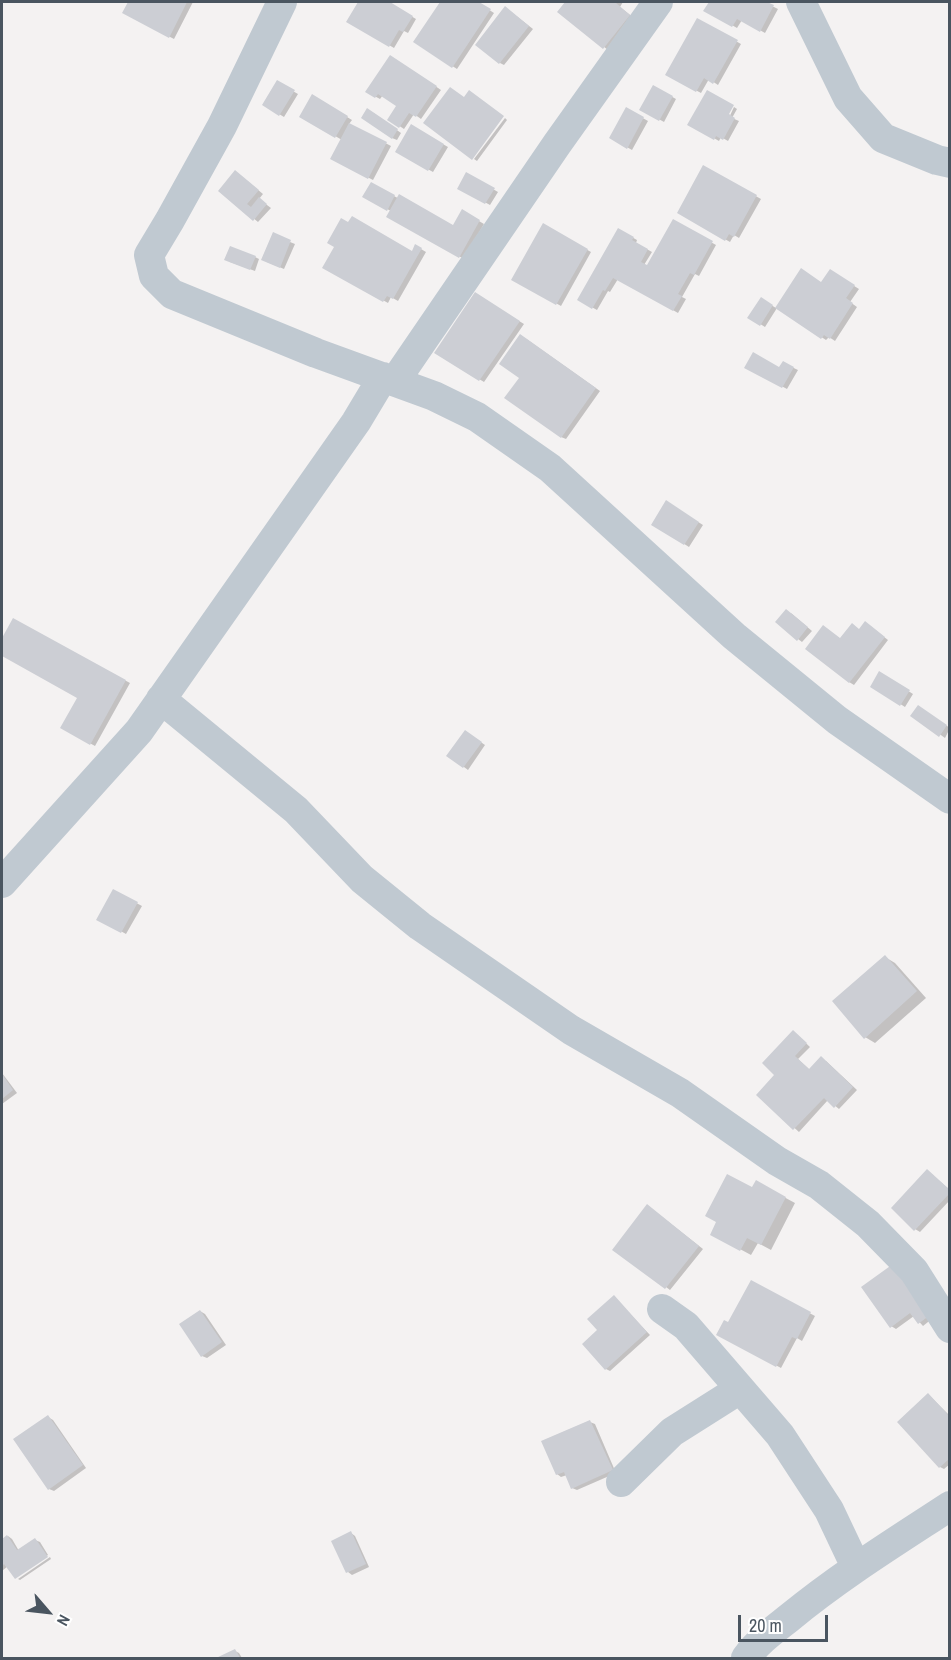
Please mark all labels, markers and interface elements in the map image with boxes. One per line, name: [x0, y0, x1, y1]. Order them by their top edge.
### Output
north arrow: [18, 1582, 78, 1642]
scale bar: [741, 1603, 831, 1641]
text: N: [52, 1611, 76, 1630]
text: 20 m: [749, 1613, 782, 1638]

